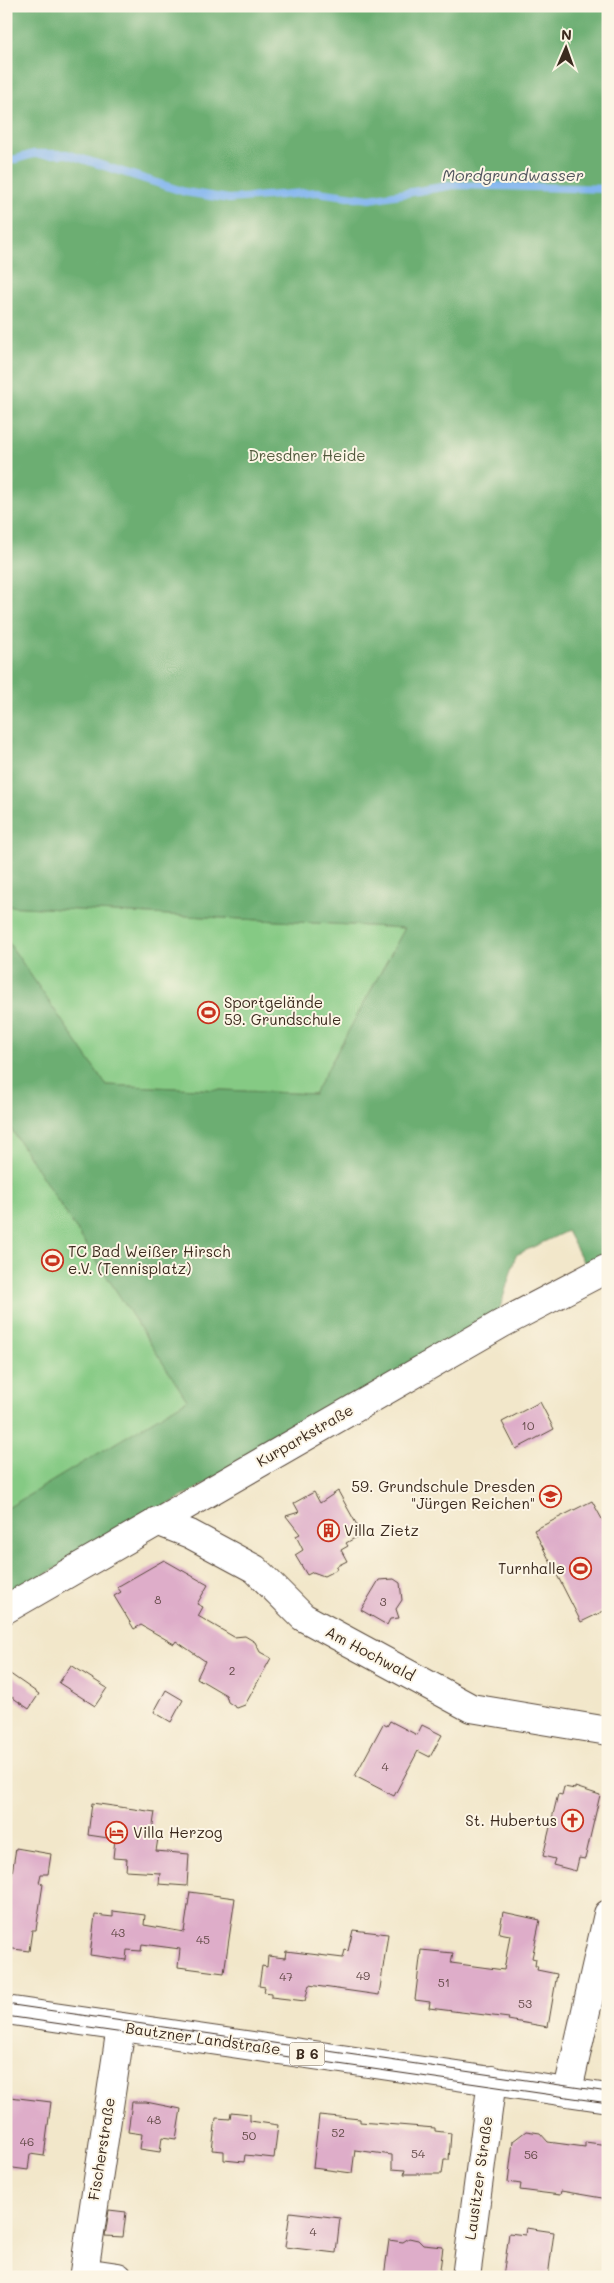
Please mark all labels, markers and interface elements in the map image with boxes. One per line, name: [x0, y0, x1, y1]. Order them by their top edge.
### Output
north arrow: [542, 22, 592, 72]
text: N: [561, 25, 572, 44]
water label: Mordgrundwasser: [442, 164, 584, 185]
park label: Dresdner Heide: [248, 445, 366, 465]
place label: Sportgelände 59. Grundschule: [224, 992, 341, 1029]
sports icon: Sportgelände 59. Grundschule: [196, 1000, 220, 1024]
place label: TC Bad Weißer Hirsch e.V. (Tennisplatz): [68, 1241, 230, 1278]
sports icon: TC Bad Weißer Hirsch e.V. (Tennisplatz): [40, 1249, 64, 1273]
street label: Kurparkstraße: [253, 1399, 356, 1471]
house number: 10: [522, 1417, 535, 1433]
place label: 59. Grundschule Dresden "Jürgen Reichen": [351, 1476, 535, 1513]
school or university icon: 59. Grundschule Dresden "Jürgen Reichen": [539, 1484, 563, 1508]
building icon: Villa Zietz: [316, 1519, 340, 1543]
place label: Villa Zietz: [344, 1520, 419, 1540]
sports icon: Turnhalle: [569, 1557, 593, 1581]
place label: Turnhalle: [498, 1558, 565, 1578]
house number: 8: [154, 1591, 162, 1607]
house number: 3: [379, 1593, 387, 1609]
street label: Am Hochwald: [322, 1621, 419, 1685]
house number: 2: [229, 1662, 235, 1678]
house number: 4: [381, 1758, 389, 1774]
church icon: St. Hubertus: [561, 1809, 585, 1833]
place label: St. Hubertus: [465, 1810, 557, 1830]
hotel icon: Villa Herzog: [105, 1821, 129, 1845]
place label: Villa Herzog: [133, 1822, 223, 1842]
house number: 43: [111, 1924, 125, 1940]
house number: 45: [196, 1931, 210, 1947]
house number: 49: [356, 1967, 370, 1983]
house number: 47: [279, 1968, 293, 1984]
house number: 51: [438, 1974, 450, 1990]
house number: 53: [518, 1995, 532, 2011]
street label: Bautzner Landstraße: [124, 2017, 282, 2059]
road number: B 6: [290, 2042, 324, 2066]
street label: Fischerstraße: [83, 2096, 119, 2202]
house number: 48: [147, 2111, 161, 2127]
street label: Lausitzer Straße: [459, 2115, 497, 2241]
house number: 52: [331, 2124, 345, 2140]
house number: 50: [242, 2127, 257, 2143]
house number: 46: [20, 2133, 34, 2149]
house number: 54: [411, 2145, 425, 2161]
house number: 56: [524, 2146, 538, 2162]
house number: 4: [309, 2223, 317, 2239]

